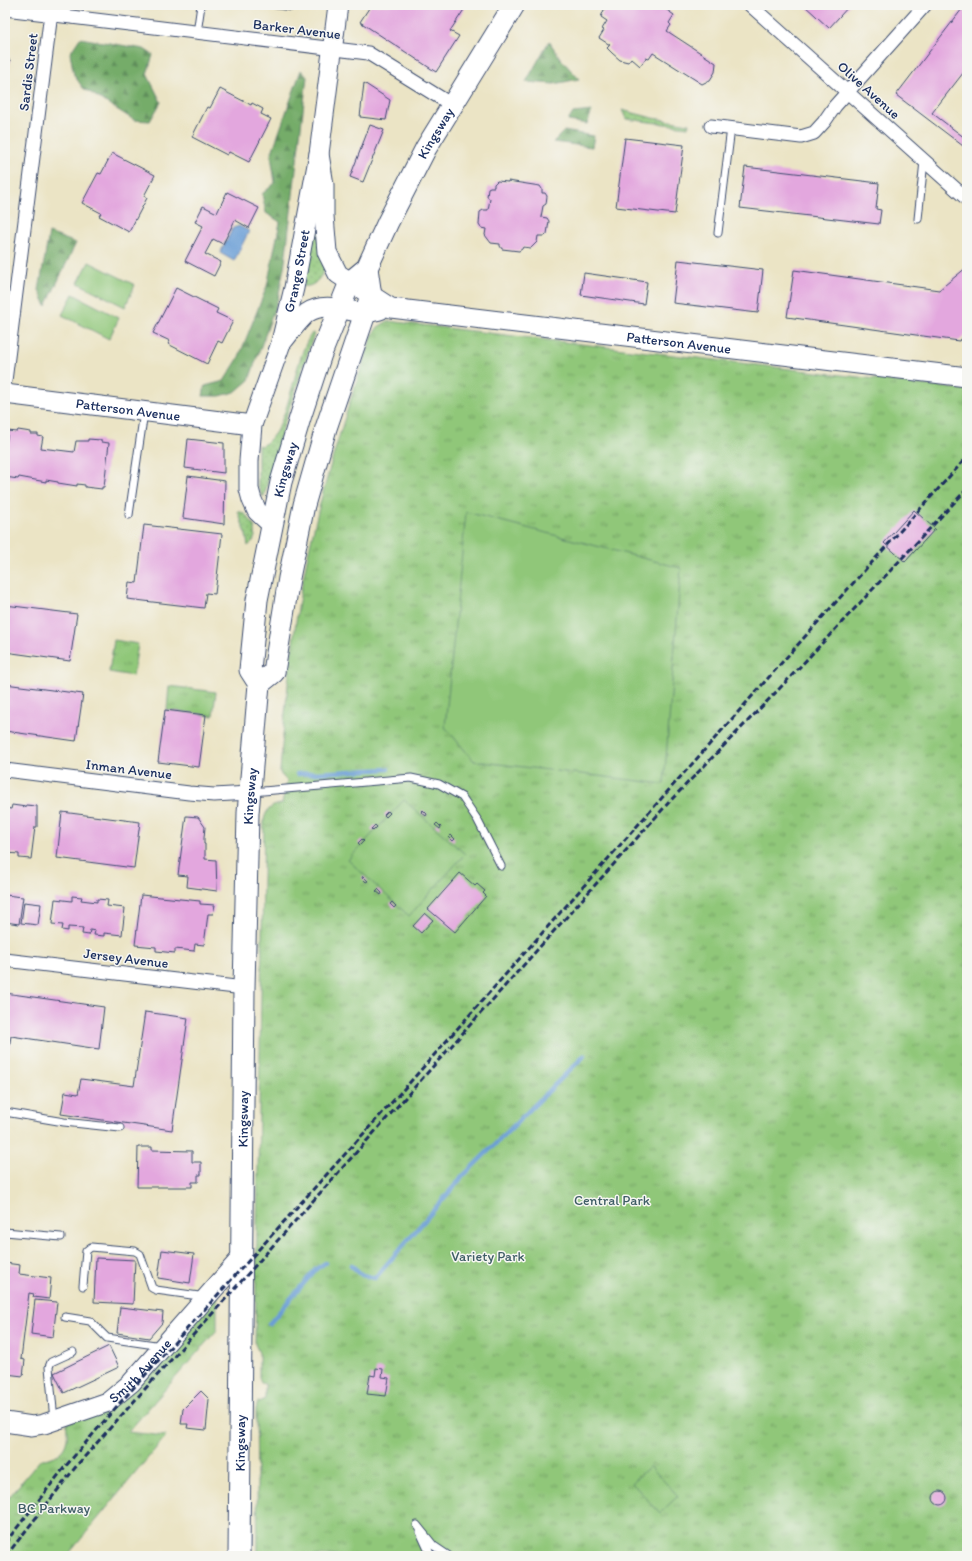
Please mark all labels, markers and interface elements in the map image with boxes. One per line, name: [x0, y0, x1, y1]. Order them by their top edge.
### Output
street label: Barker Avenue: [252, 16, 342, 43]
street label: Sardis Street: [15, 32, 42, 112]
street label: Olive Avenue: [834, 58, 904, 123]
street label: Kingsway: [414, 104, 458, 162]
street label: Grange Street: [280, 228, 314, 314]
street label: Patterson Avenue: [625, 328, 732, 358]
street label: Patterson Avenue: [75, 395, 182, 425]
street label: Kingsway: [270, 440, 302, 499]
street label: Inman Avenue: [85, 756, 173, 783]
street label: Kingsway: [240, 767, 261, 825]
street label: Jersey Avenue: [82, 945, 170, 972]
street label: Kingsway: [235, 1090, 252, 1148]
park label: Central Park: [574, 1192, 651, 1209]
park label: Variety Park: [451, 1248, 525, 1265]
street label: Smith Avenue: [106, 1335, 175, 1407]
street label: Kingsway: [232, 1414, 249, 1472]
park label: BC Parkway: [18, 1500, 91, 1517]

